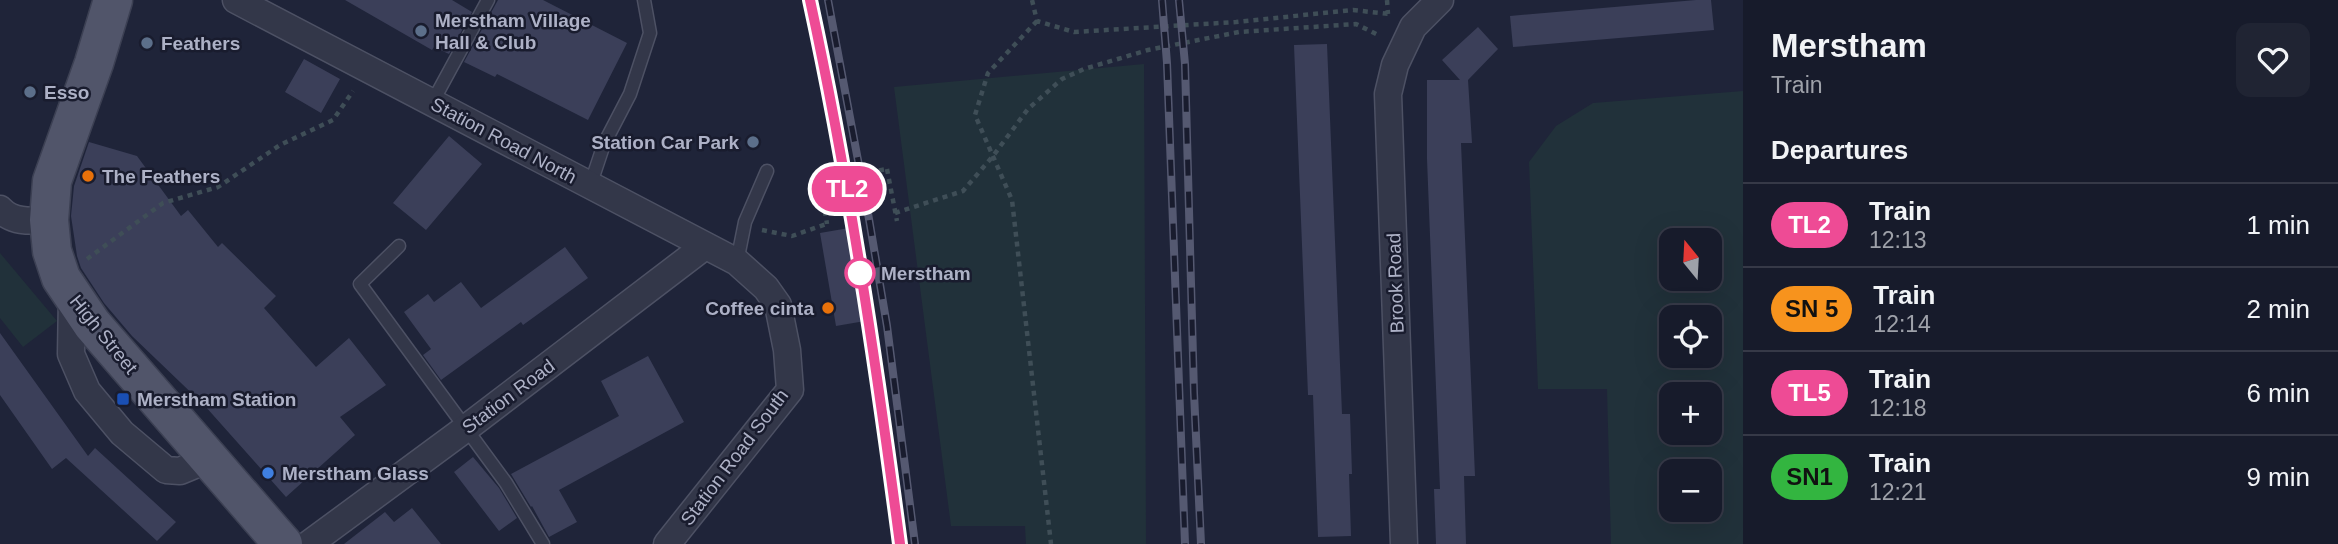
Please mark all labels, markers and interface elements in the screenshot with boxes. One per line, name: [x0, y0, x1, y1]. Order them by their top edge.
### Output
place label: Merstham Village Hall & Club: [435, 10, 591, 53]
marker: Merstham Village Hall & Club: [413, 23, 429, 39]
button: heart: [2236, 23, 2310, 97]
text: Merstham: [1771, 27, 1927, 64]
place label: Feathers: [161, 33, 240, 54]
marker: Feathers: [139, 35, 155, 51]
text: Train: [1771, 72, 1823, 98]
place label: Esso: [44, 82, 89, 103]
marker: Esso: [22, 84, 38, 100]
street label: Station Road North: [427, 93, 580, 188]
place label: Station Car Park: [591, 132, 739, 153]
marker: Station Car Park: [745, 134, 761, 150]
text: Departures: [1771, 135, 1908, 165]
place label: The Feathers: [102, 166, 220, 187]
line badge: TL2: [807, 166, 887, 212]
marker: The Feathers: [80, 168, 96, 184]
text: TL2: [826, 175, 868, 202]
text: Train: [1869, 196, 1931, 226]
text: 1 min: [2246, 210, 2310, 240]
text: TL2: [1788, 211, 1831, 238]
text: 12:13: [1869, 227, 1927, 253]
north arrow: [1659, 228, 1722, 290]
map controls: [1659, 228, 1722, 522]
street label: Brook Road: [1383, 232, 1408, 333]
marker: Merstham: [845, 258, 875, 288]
place label: Merstham: [881, 263, 971, 284]
text: Train: [1873, 280, 1936, 310]
street label: High Street: [66, 291, 142, 378]
text: 2 min: [2246, 294, 2310, 324]
text: SN 5: [1785, 295, 1838, 322]
place label: Coffee cinta: [705, 298, 814, 319]
marker: Coffee cinta: [820, 300, 836, 316]
button: locate: [1659, 305, 1722, 368]
text: 12:14: [1873, 311, 1931, 337]
street label: Station Road: [458, 355, 558, 438]
text: Train: [1869, 364, 1931, 394]
text: 6 min: [2246, 378, 2310, 408]
text: TL5: [1788, 379, 1831, 406]
button: +: [1659, 382, 1722, 445]
street label: Station Road South: [676, 385, 792, 529]
place label: Merstham Station: [137, 389, 296, 410]
marker: Merstham Station: [115, 391, 131, 407]
text: 12:18: [1869, 395, 1927, 421]
text: Train: [1869, 448, 1931, 478]
button: −: [1659, 459, 1722, 522]
text: 9 min: [2246, 462, 2310, 492]
place label: Merstham Glass: [282, 463, 429, 484]
text: SN1: [1786, 463, 1833, 490]
marker: Merstham Glass: [260, 465, 276, 481]
text: 12:21: [1869, 479, 1927, 505]

